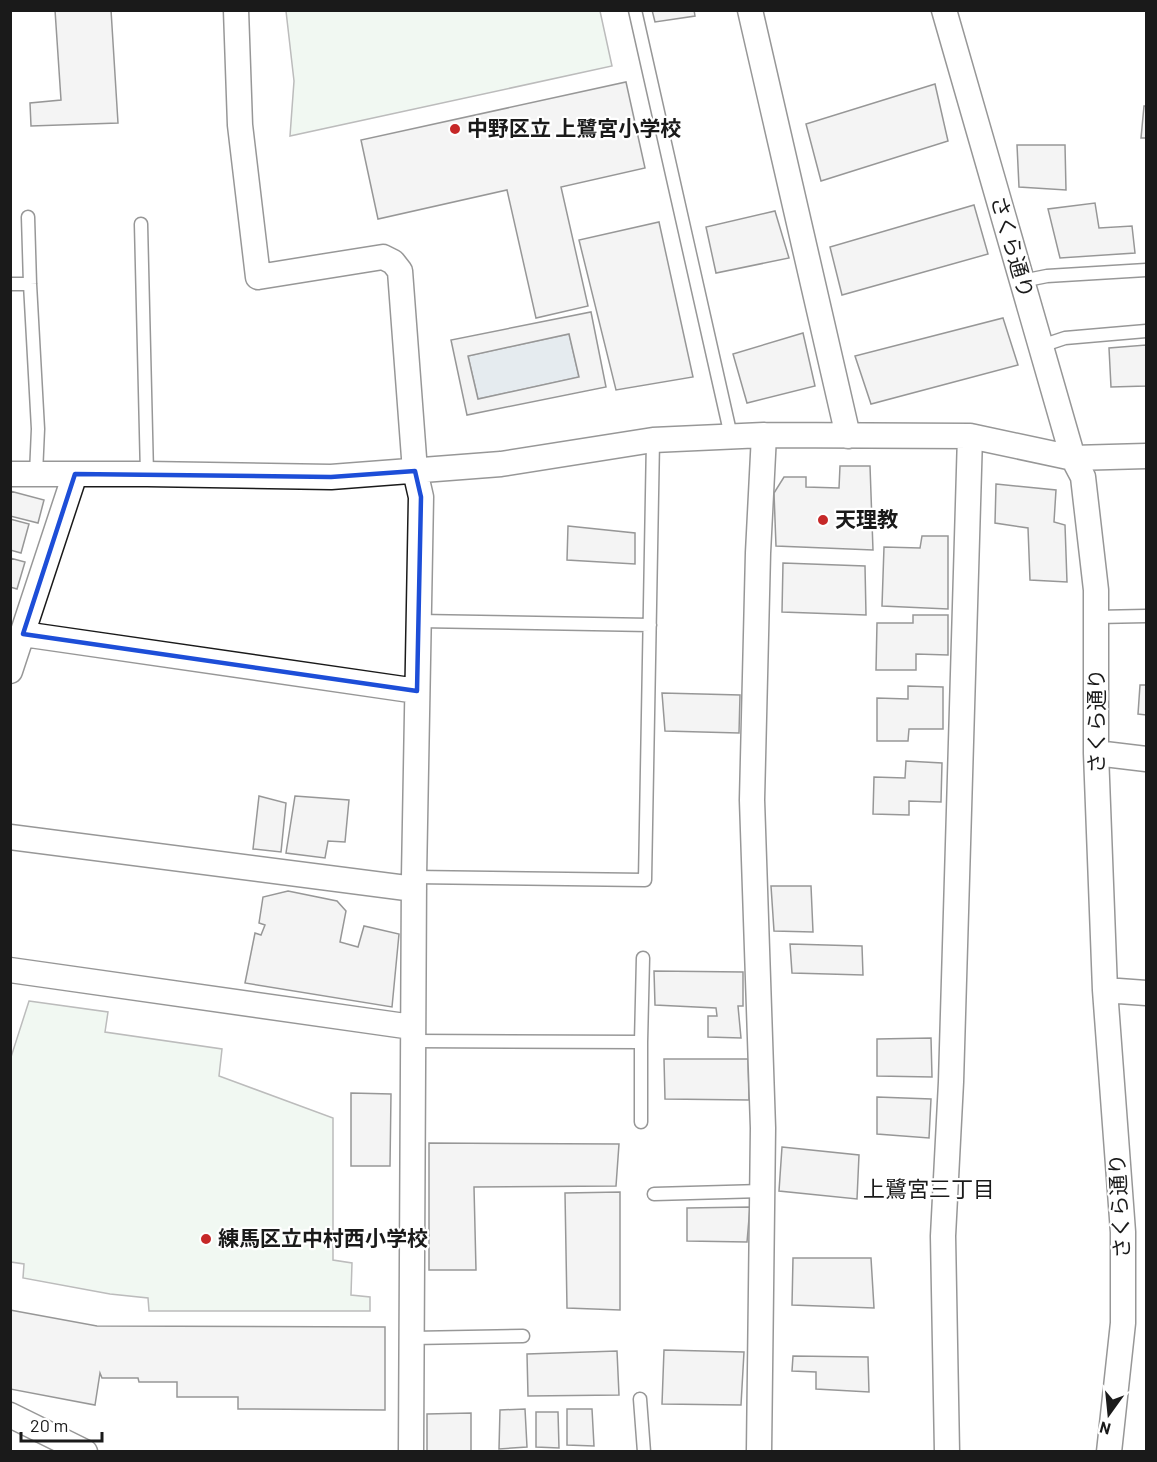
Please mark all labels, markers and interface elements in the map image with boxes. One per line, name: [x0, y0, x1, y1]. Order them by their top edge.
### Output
place label: 中野区立 上鷺宮小学校: [467, 115, 681, 140]
marker: 中野区立 上鷺宮小学校: [448, 122, 462, 136]
street label: さくら通り: [987, 193, 1040, 300]
place label: 天理教: [835, 506, 898, 531]
marker: 天理教: [816, 513, 830, 527]
street label: さくら通り: [1083, 669, 1108, 774]
street label: さくら通り: [1103, 1153, 1134, 1259]
district label: 上鷺宮三丁目: [863, 1175, 995, 1201]
place label: 練馬区立中村西小学校: [218, 1225, 428, 1250]
marker: 練馬区立中村西小学校: [199, 1232, 213, 1246]
north arrow: [1079, 1384, 1139, 1444]
scale bar: [21, 1405, 102, 1443]
text: 20 m: [30, 1414, 68, 1436]
text: N: [1097, 1418, 1113, 1440]

